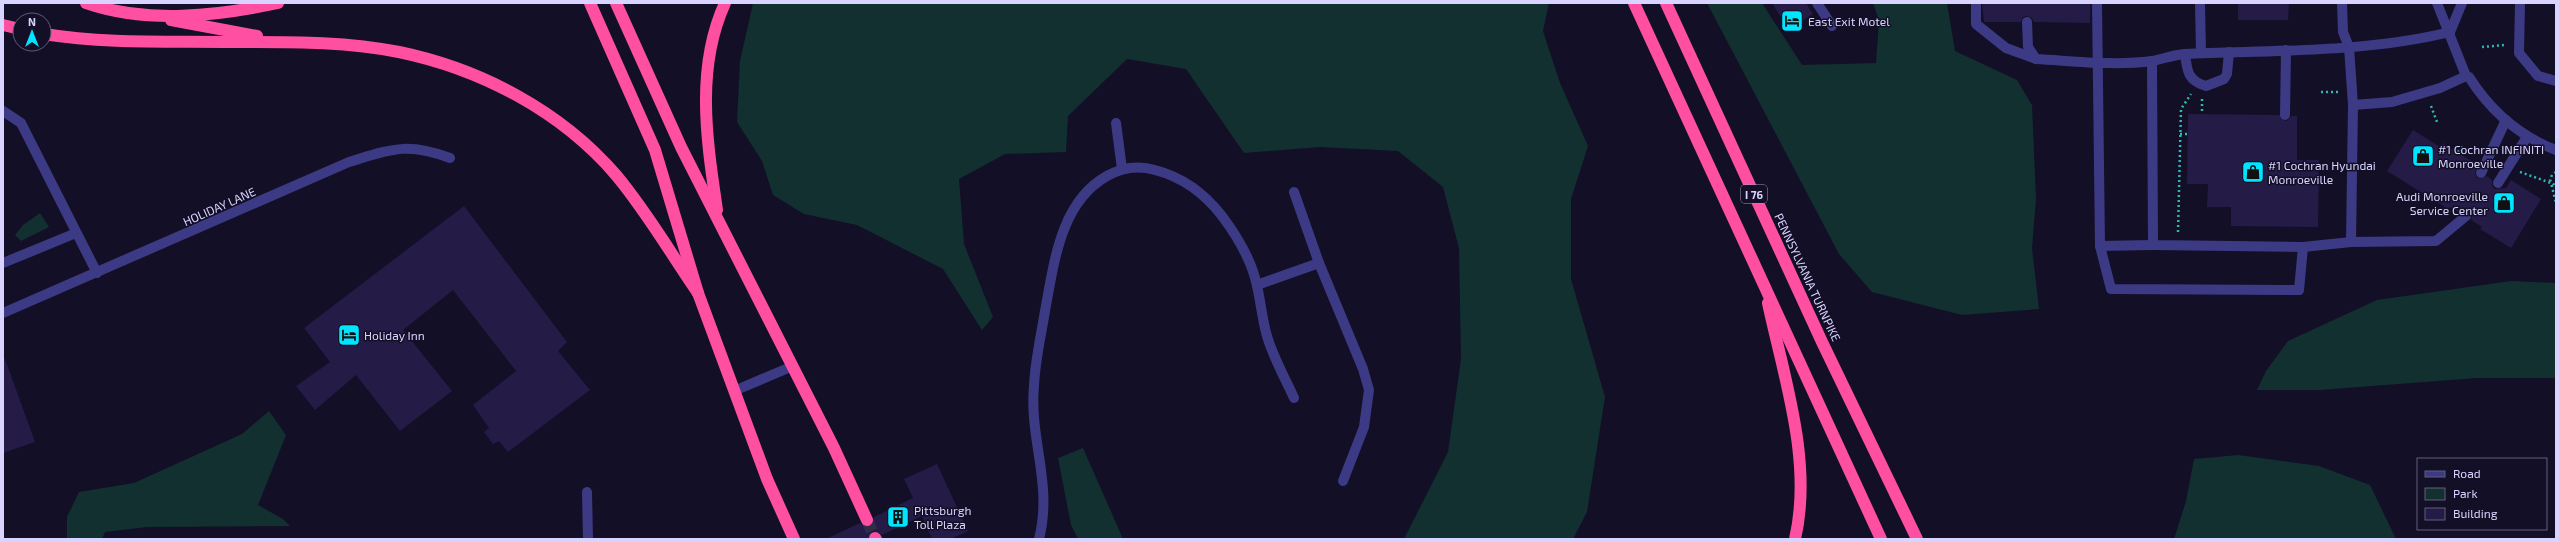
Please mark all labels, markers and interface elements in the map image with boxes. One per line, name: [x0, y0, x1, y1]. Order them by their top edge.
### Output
hotel icon: East Exit Motel: [1779, 8, 1805, 34]
north arrow: [12, 12, 52, 52]
place label: East Exit Motel: [1808, 14, 1890, 28]
text: N: [28, 15, 36, 28]
place label: #1 Cochran INFINITI Monroeville: [2438, 142, 2544, 170]
shop icon: #1 Cochran INFINITI Monroeville: [2410, 143, 2436, 169]
place label: #1 Cochran Hyundai Monroeville: [2268, 158, 2376, 186]
shop icon: #1 Cochran Hyundai Monroeville: [2240, 159, 2266, 185]
street label: HOLIDAY LANE: [180, 184, 258, 228]
road number: I 76: [1741, 185, 1767, 203]
place label: Audi Monroeville Service Center: [2396, 189, 2488, 217]
shop icon: Audi Monroeville Service Center: [2491, 190, 2517, 216]
street label: PENNSYLVANIA TURNPIKE: [1772, 211, 1844, 344]
hotel icon: Holiday Inn: [336, 322, 362, 348]
place label: Holiday Inn: [364, 328, 425, 342]
legend: [2417, 458, 2547, 530]
text: Road: [2453, 466, 2481, 480]
text: Park: [2453, 486, 2478, 500]
place label: Pittsburgh Toll Plaza: [914, 503, 971, 531]
building icon: Pittsburgh Toll Plaza: [885, 504, 911, 530]
text: Building: [2453, 506, 2498, 520]

